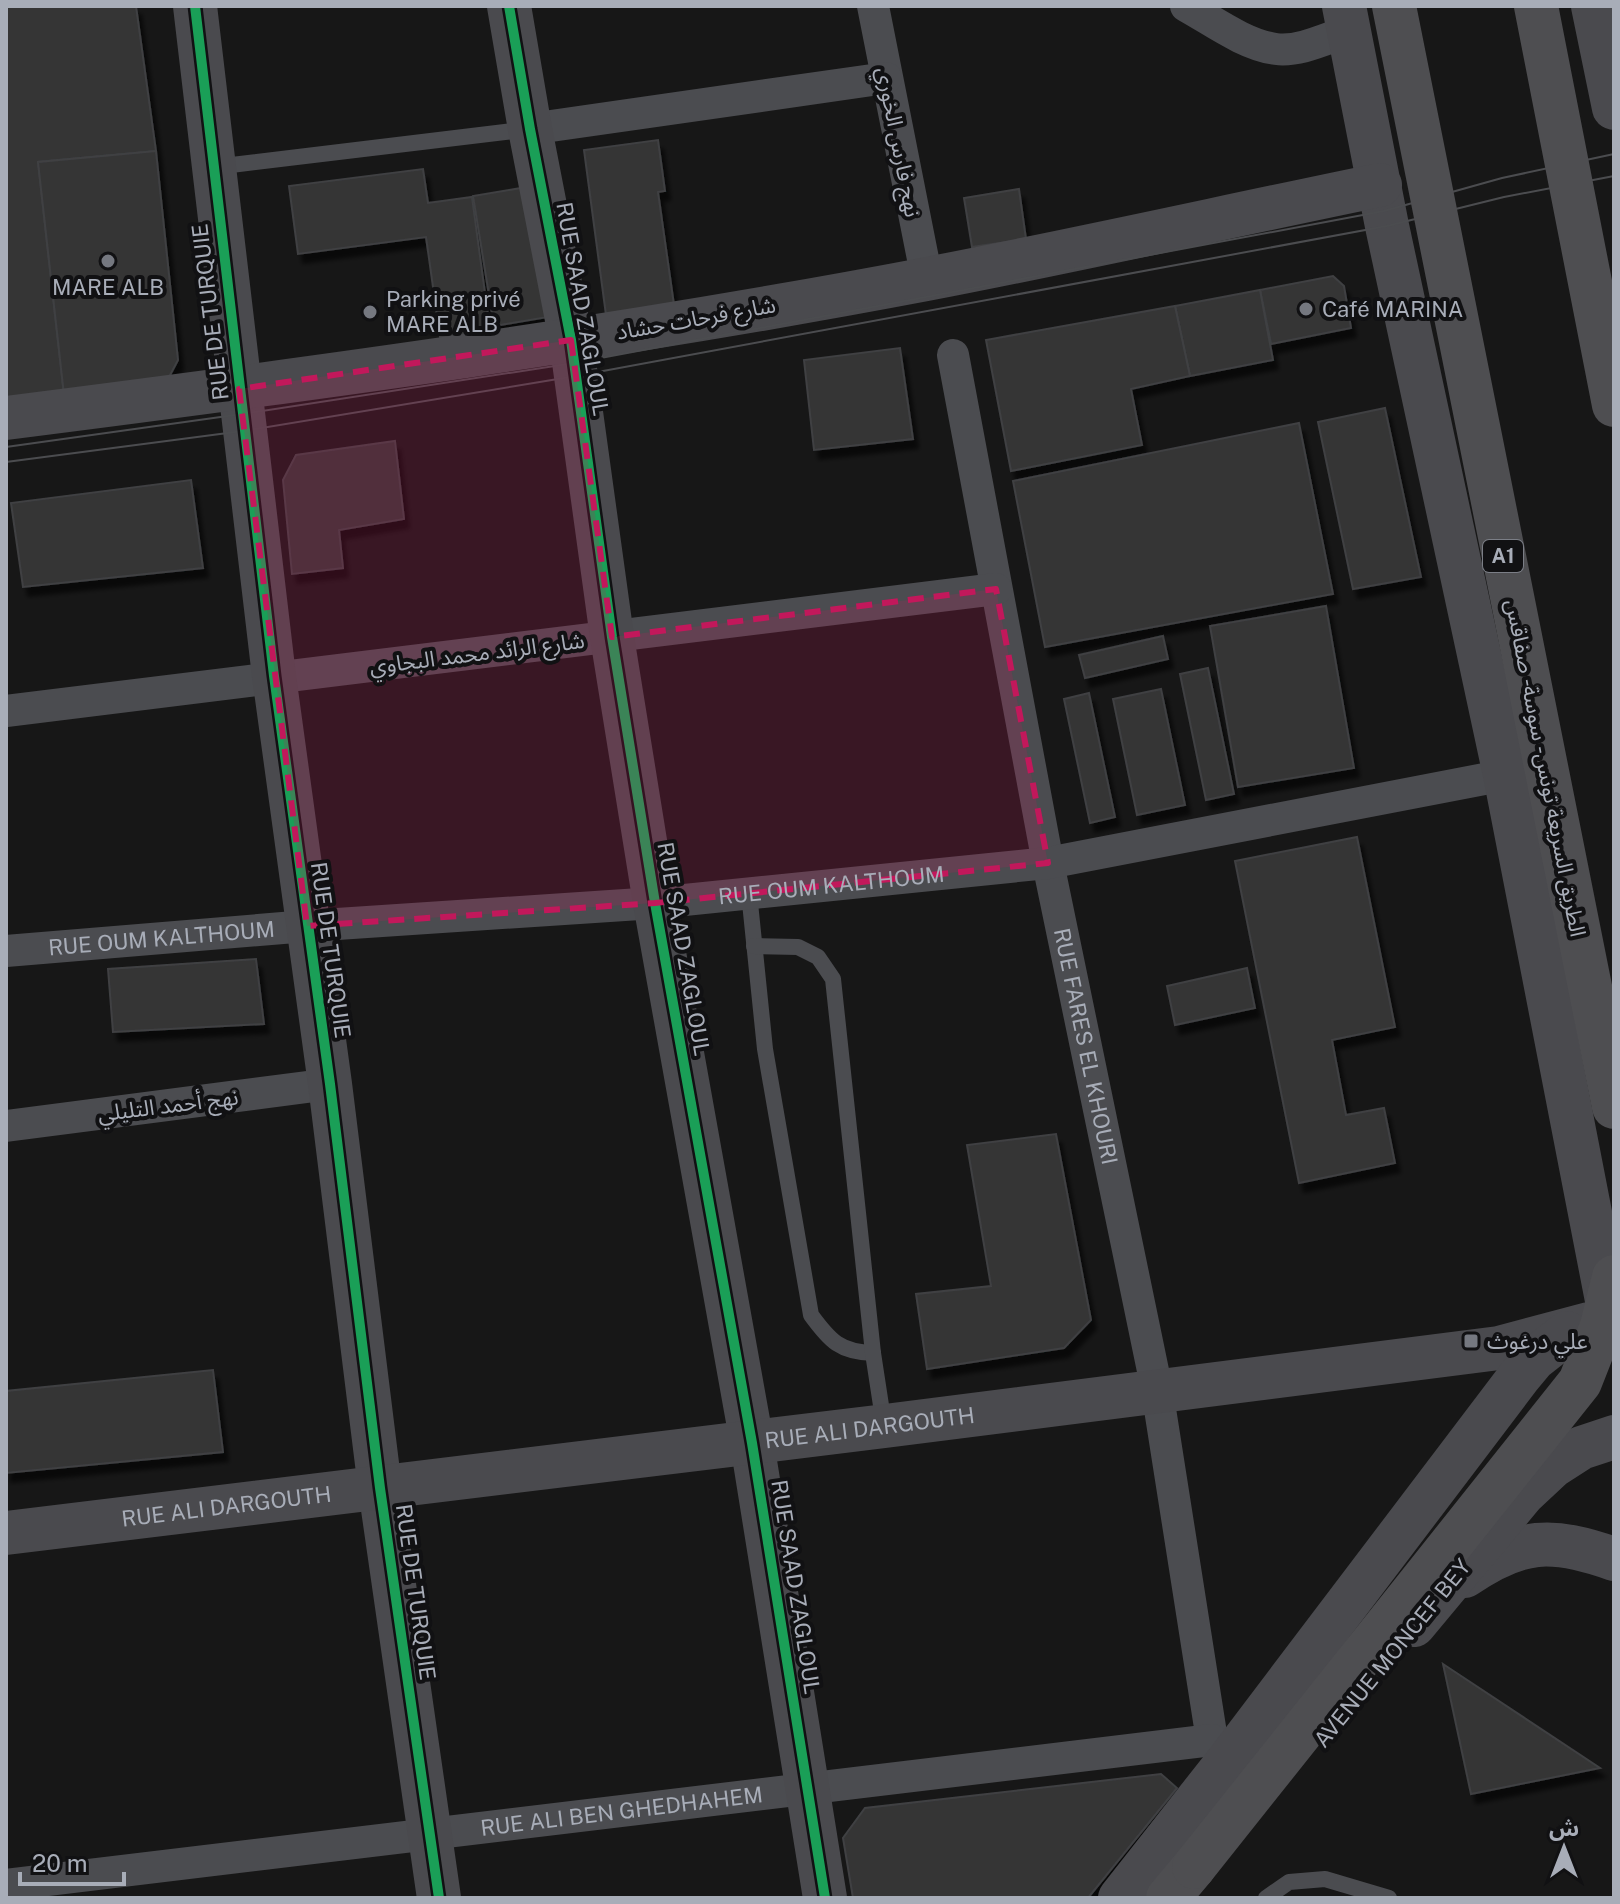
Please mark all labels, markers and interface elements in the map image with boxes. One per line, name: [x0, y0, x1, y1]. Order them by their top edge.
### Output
street label: نهج فارس الخوري: [868, 65, 926, 220]
street label: RUE SAAD ZAGLOUL: [551, 200, 615, 418]
street label: RUE DE TURQUIE: [186, 222, 234, 402]
marker: MARE ALB: [99, 252, 117, 270]
place label: MARE ALB: [52, 274, 164, 300]
place label: Parking privé MARE ALB: [386, 286, 521, 337]
street label: شارع فرحات حشاد: [614, 291, 778, 349]
place label: Café MARINA: [1322, 296, 1463, 322]
marker: Café MARINA: [1297, 300, 1315, 318]
marker: Parking privé MARE ALB: [361, 303, 379, 321]
road number: A1: [1483, 540, 1523, 572]
street label: الطريق السريعة تونس - سوسة - صفاقس: [1500, 597, 1592, 939]
street label: شارع الرائد محمد البجاوي: [368, 627, 586, 683]
street label: RUE SAAD ZAGLOUL: [652, 840, 716, 1058]
street label: RUE DE TURQUIE: [306, 860, 356, 1040]
street label: RUE OUM KALTHOUM: [717, 861, 946, 909]
street label: RUE OUM KALTHOUM: [47, 916, 276, 960]
street label: RUE FARES EL KHOURI: [1049, 926, 1123, 1167]
street label: نهج أحمد التليلي: [96, 1083, 240, 1131]
place label: علي درغوث: [1487, 1328, 1588, 1358]
marker: علي درغوث: [1462, 1332, 1480, 1350]
street label: RUE ALI DARGOUTH: [763, 1402, 976, 1454]
street label: RUE SAAD ZAGLOUL: [766, 1478, 826, 1696]
street label: RUE ALI DARGOUTH: [120, 1481, 333, 1532]
street label: RUE DE TURQUIE: [391, 1502, 441, 1682]
street label: AVENUE MONCEF BEY: [1308, 1553, 1476, 1752]
street label: RUE ALI BEN GHEDHAHEM: [479, 1781, 764, 1841]
north arrow: [1524, 1808, 1604, 1888]
text: ش: [1549, 1815, 1579, 1841]
scale bar: [20, 1836, 124, 1886]
text: 20 m: [32, 1849, 88, 1877]

